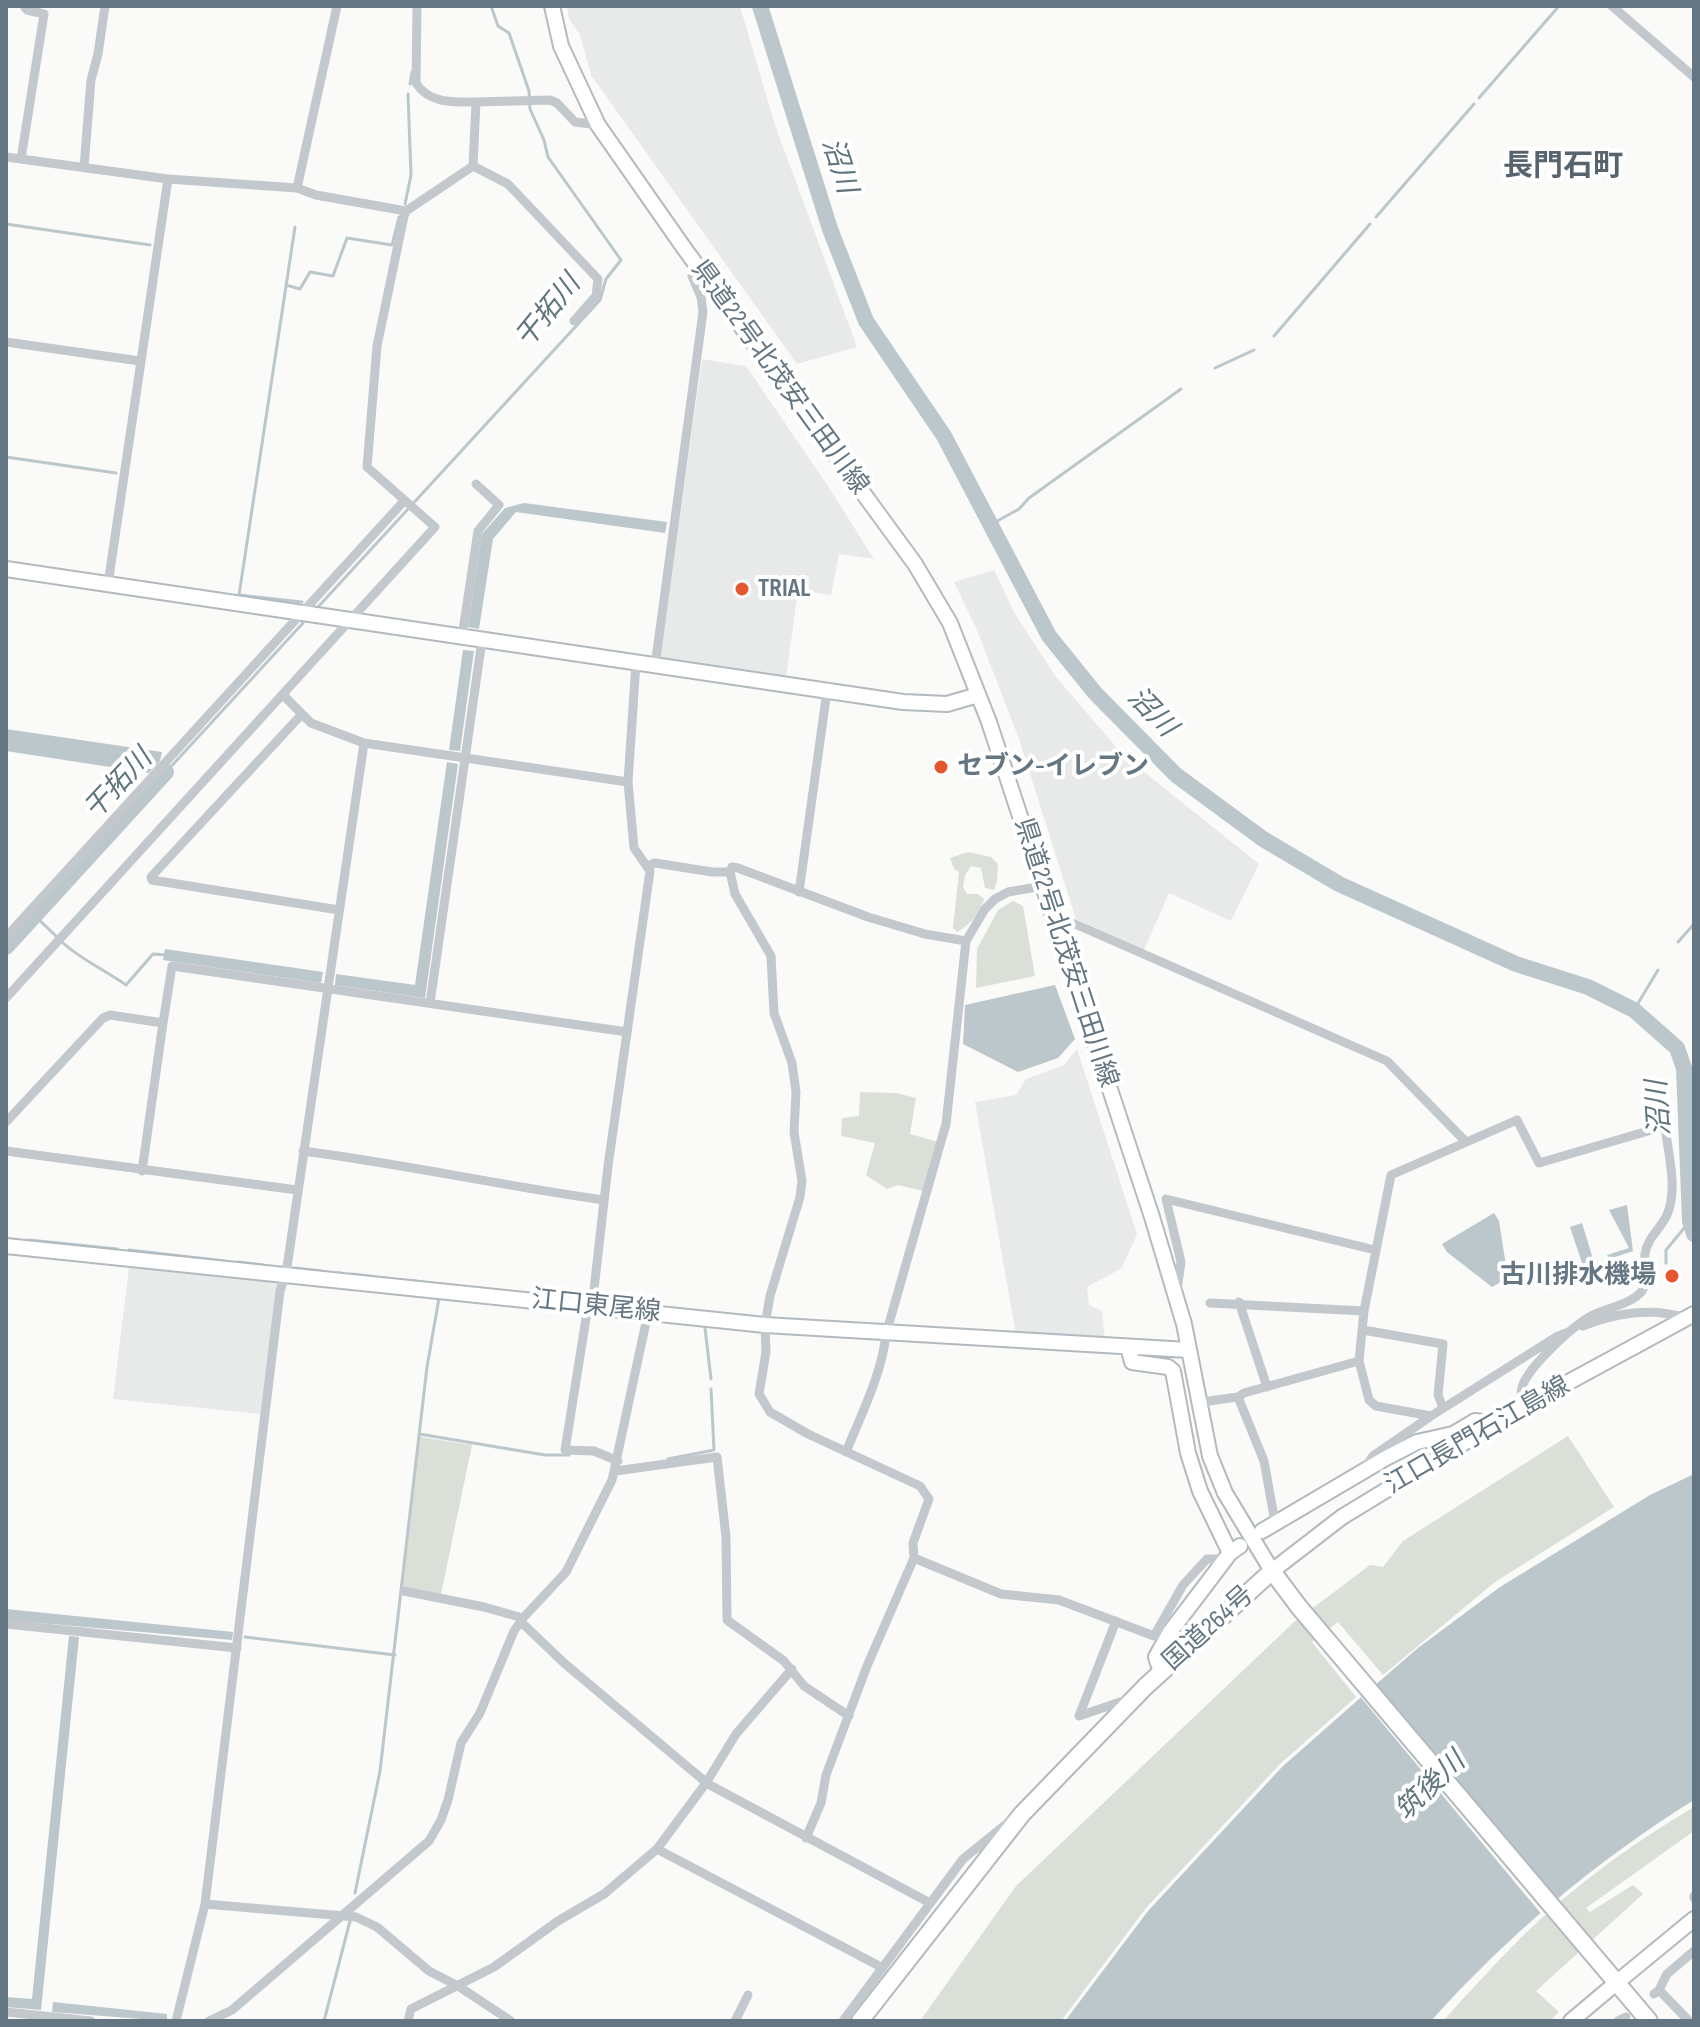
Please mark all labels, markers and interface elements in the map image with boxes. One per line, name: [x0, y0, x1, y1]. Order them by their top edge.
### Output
water label: 沼川: [813, 134, 863, 198]
district label: 長門石町: [1503, 149, 1623, 185]
street label: 県道22号北茂安三田川線: [684, 255, 874, 501]
water label: 干拓川: [510, 269, 588, 355]
place label: TRIAL: [758, 573, 810, 605]
marker: TRIAL: [733, 580, 751, 598]
water label: 沼川: [1119, 681, 1183, 745]
water label: 干拓川: [78, 743, 160, 827]
place label: セブン-イレブン: [957, 751, 1149, 783]
marker: セブン-イレブン: [932, 758, 950, 776]
street label: 県道22号北茂安三田川線: [1007, 814, 1123, 1092]
water label: 沼川: [1641, 1079, 1679, 1137]
place label: 古川排水機場: [1500, 1260, 1656, 1292]
marker: 古川排水機場: [1663, 1267, 1681, 1285]
street label: 江口東尾線: [530, 1285, 662, 1329]
street label: 江口長門石江島線: [1380, 1370, 1576, 1502]
street label: 国道264号: [1157, 1580, 1261, 1678]
water label: 筑後川: [1389, 1746, 1473, 1828]

